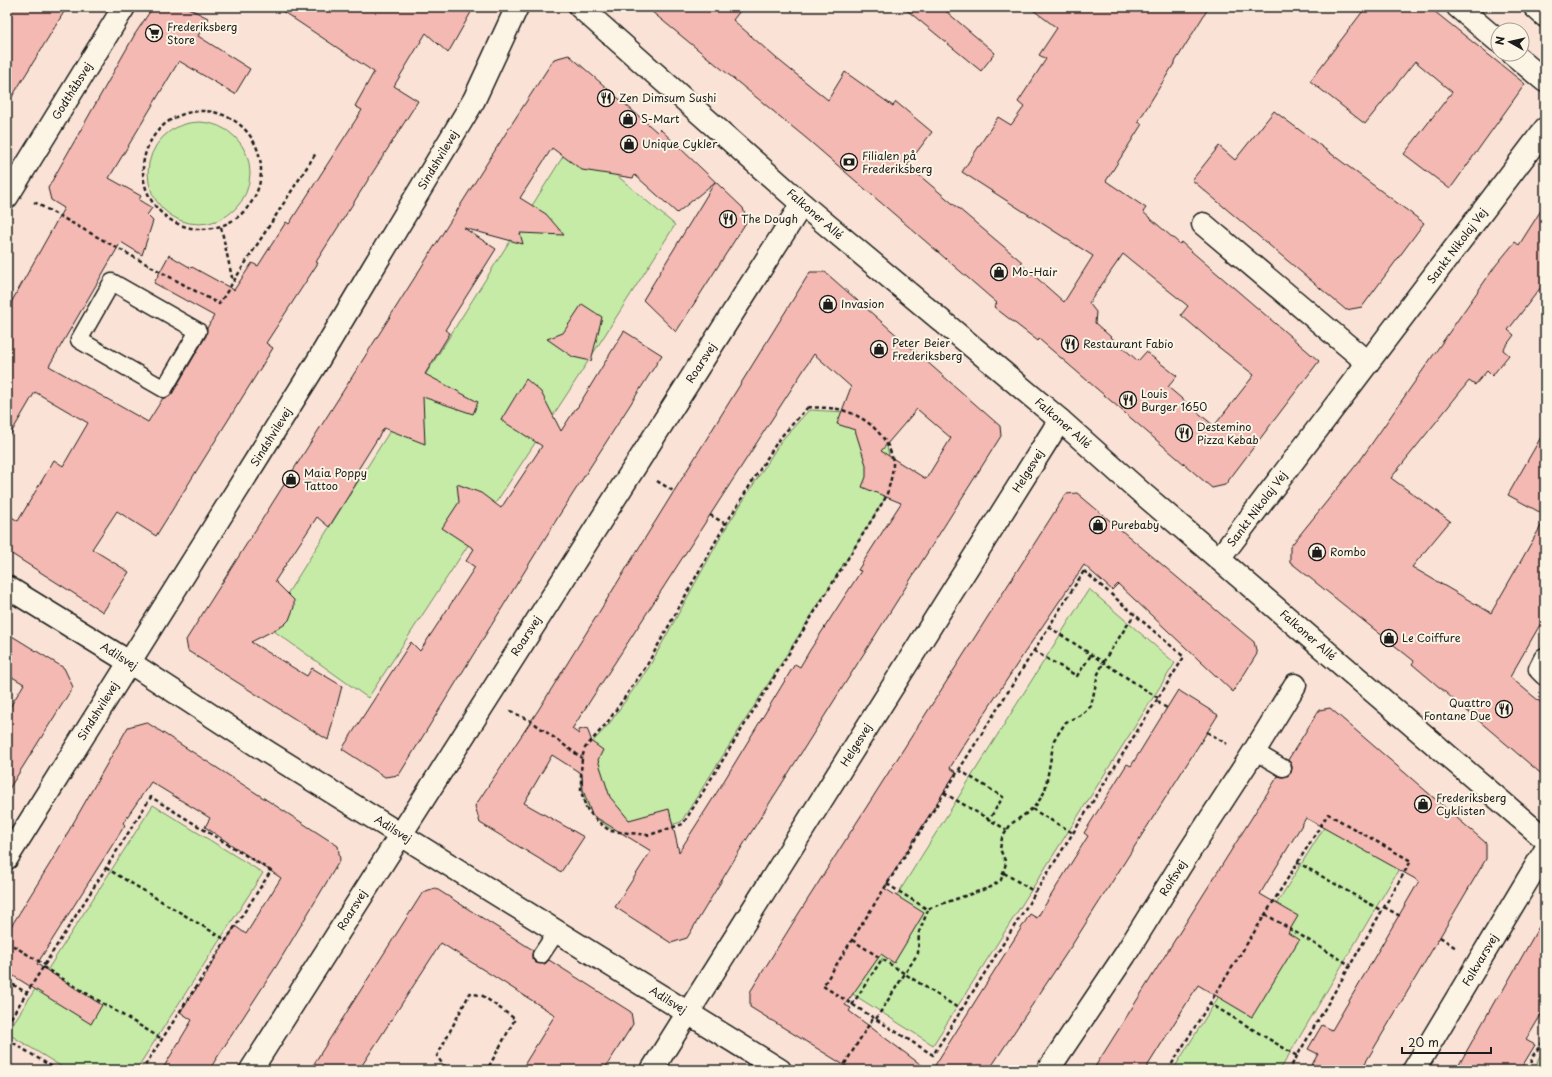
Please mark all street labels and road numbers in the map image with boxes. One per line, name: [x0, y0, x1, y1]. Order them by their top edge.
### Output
street label: Godthåbsvej: [47, 59, 96, 123]
street label: Sindshvilevej: [413, 127, 462, 193]
street label: Falkoner Allé: [783, 184, 847, 243]
street label: Sankt Nikolaj Vej: [1422, 204, 1491, 287]
street label: Roarsvej: [681, 339, 720, 386]
street label: Falkoner Allé: [1031, 393, 1095, 452]
street label: Sindshvilevej: [246, 404, 295, 470]
street label: Helgesvej: [1008, 446, 1048, 496]
street label: Sankt Nikolaj Vej: [1222, 467, 1291, 550]
street label: Falkoner Allé: [1276, 605, 1340, 664]
street label: Roarsvej: [506, 612, 545, 659]
street label: Adilsvej: [97, 637, 141, 674]
street label: Sindshvilevej: [73, 678, 122, 744]
street label: Helgesvej: [836, 720, 876, 770]
street label: Adilsvej: [371, 810, 415, 847]
street label: Rolfsvej: [1155, 856, 1190, 899]
street label: Roarsvej: [332, 886, 371, 933]
street label: Folkvarsvej: [1457, 930, 1502, 989]
street label: Adilsvej: [646, 981, 690, 1018]

